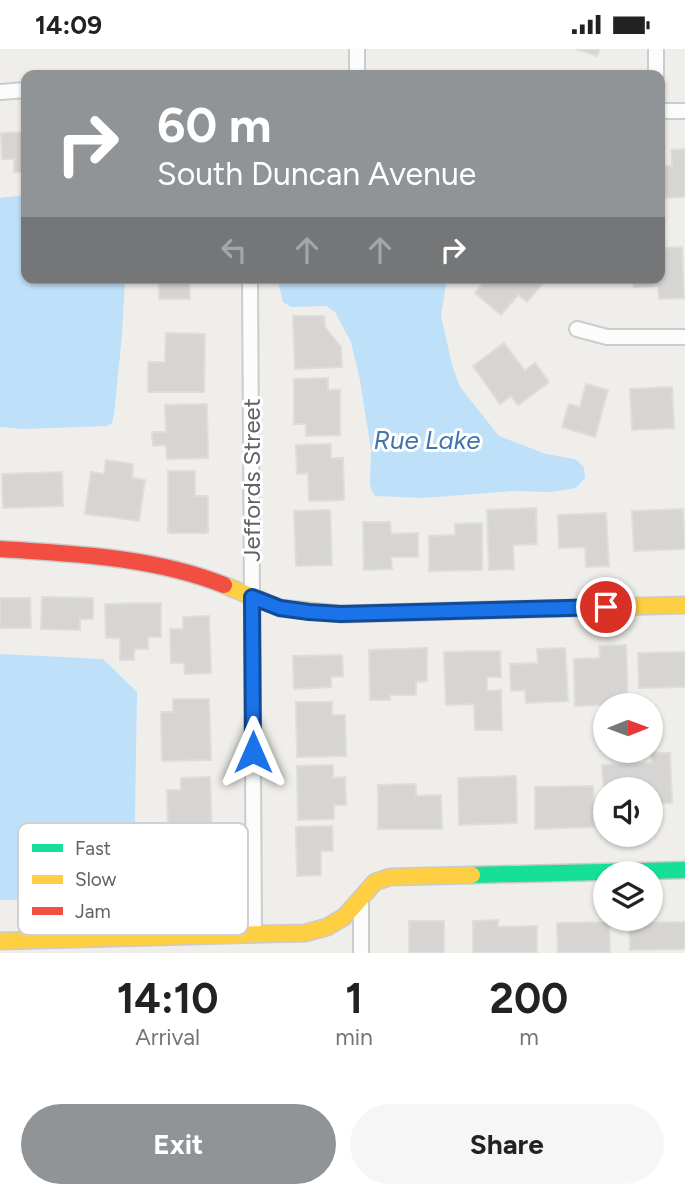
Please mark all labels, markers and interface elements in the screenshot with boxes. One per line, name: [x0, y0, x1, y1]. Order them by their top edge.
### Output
text: 14:09: [35, 9, 102, 41]
text: 60 m: [157, 95, 272, 154]
icon: right: [42, 98, 133, 189]
text: South Duncan Avenue: [157, 155, 476, 193]
icon: left: [215, 231, 253, 269]
icon: ahead: [288, 231, 326, 269]
icon: ahead: [361, 231, 399, 269]
icon: right: [434, 231, 472, 269]
street label: Jeffords Street: [237, 398, 266, 562]
water label: Rue Lake: [374, 424, 480, 456]
pin: [576, 577, 636, 637]
icon: arrive: [587, 588, 625, 626]
north arrow: [593, 693, 663, 763]
map controls: [593, 693, 663, 931]
position arrow: [216, 715, 290, 789]
button: sound: [593, 777, 663, 847]
legend: [18, 823, 248, 935]
text: Fast: [75, 837, 111, 860]
button: layers: [593, 861, 663, 931]
text: Slow: [75, 868, 117, 891]
text: Jam: [75, 900, 111, 923]
text: 14:10: [117, 973, 219, 1024]
text: 1: [345, 973, 363, 1024]
text: 200: [490, 973, 568, 1024]
text: Arrival: [135, 1023, 200, 1051]
text: min: [335, 1023, 373, 1051]
text: m: [519, 1023, 539, 1051]
button: Exit: [21, 1104, 336, 1184]
button: Share: [350, 1104, 664, 1184]

